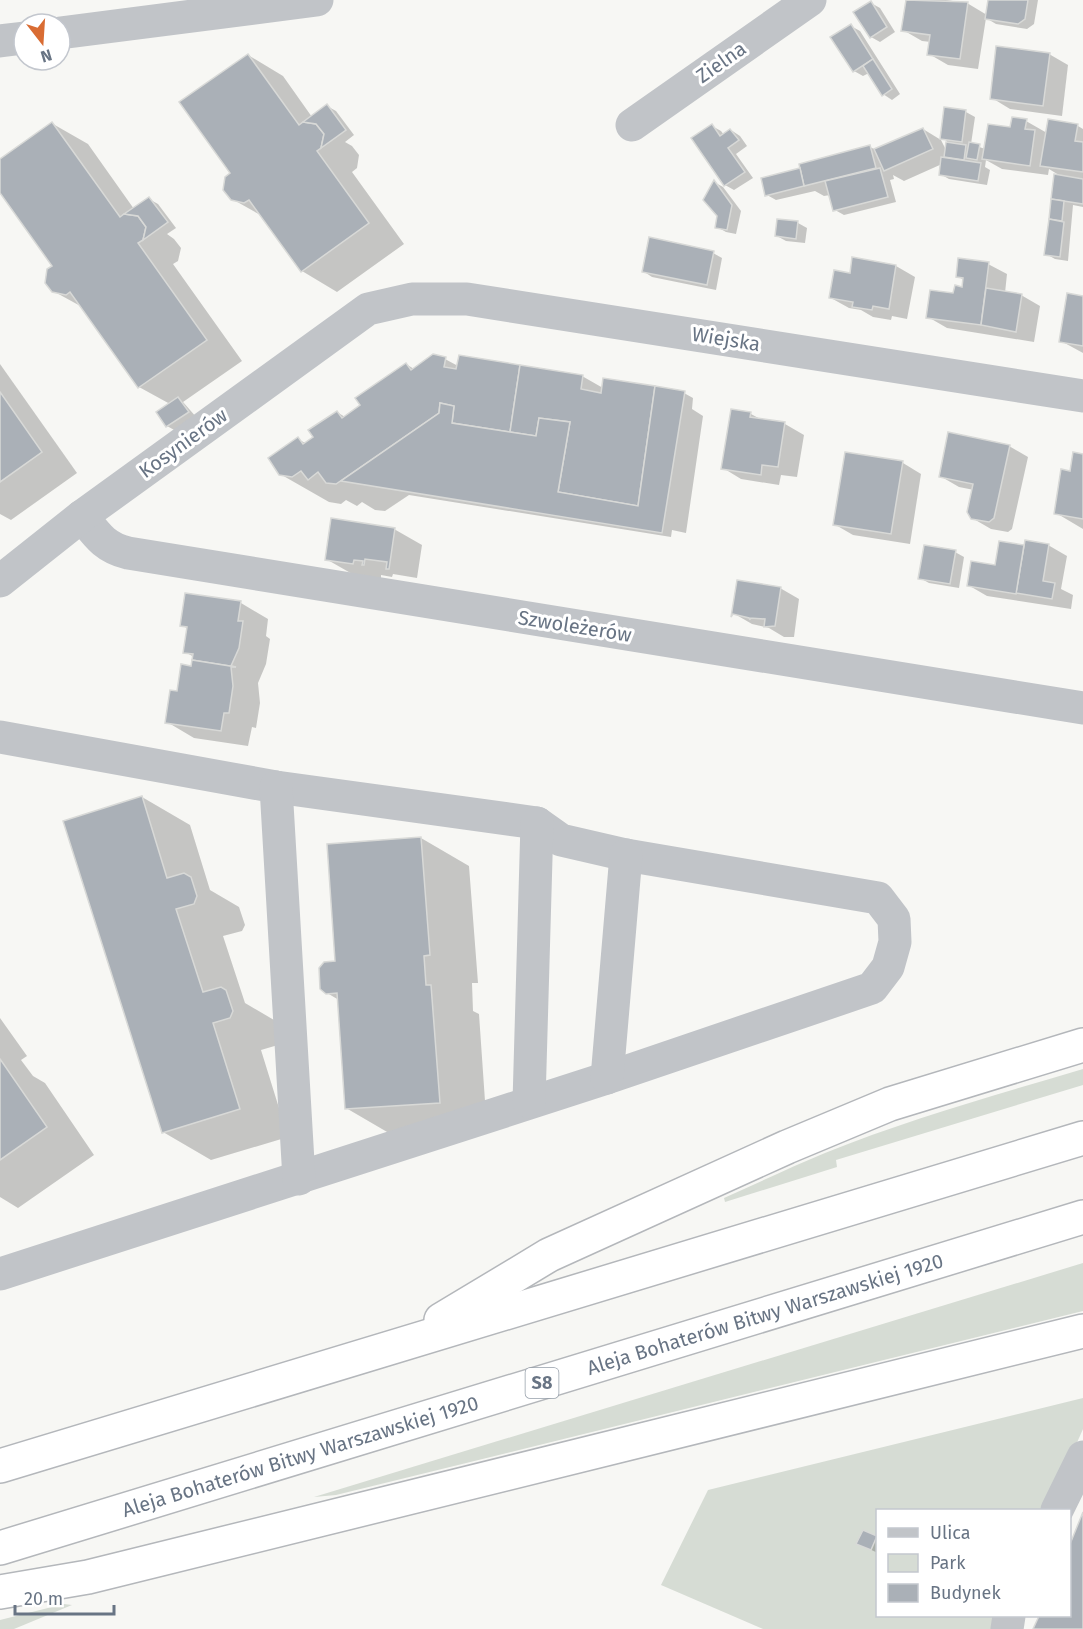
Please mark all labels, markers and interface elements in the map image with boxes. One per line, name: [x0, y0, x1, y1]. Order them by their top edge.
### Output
north arrow: [12, 12, 72, 72]
street label: Zielna: [691, 36, 751, 88]
text: N: [38, 45, 54, 67]
street label: Wiejska: [690, 322, 762, 356]
street label: Kosynierów: [134, 403, 232, 483]
street label: Szwoleżerów: [517, 605, 633, 647]
street label: Aleja Bohaterów Bitwy Warszawskiej 1920: [584, 1248, 946, 1380]
road number: S8: [526, 1368, 558, 1398]
street label: Aleja Bohaterów Bitwy Warszawskiej 1920: [119, 1390, 481, 1522]
legend: [876, 1509, 1071, 1617]
text: Ulica: [930, 1522, 970, 1544]
text: Park: [930, 1552, 966, 1574]
scale bar: [15, 1578, 114, 1616]
text: Budynek: [930, 1582, 1001, 1604]
text: 20 m: [24, 1588, 63, 1610]

